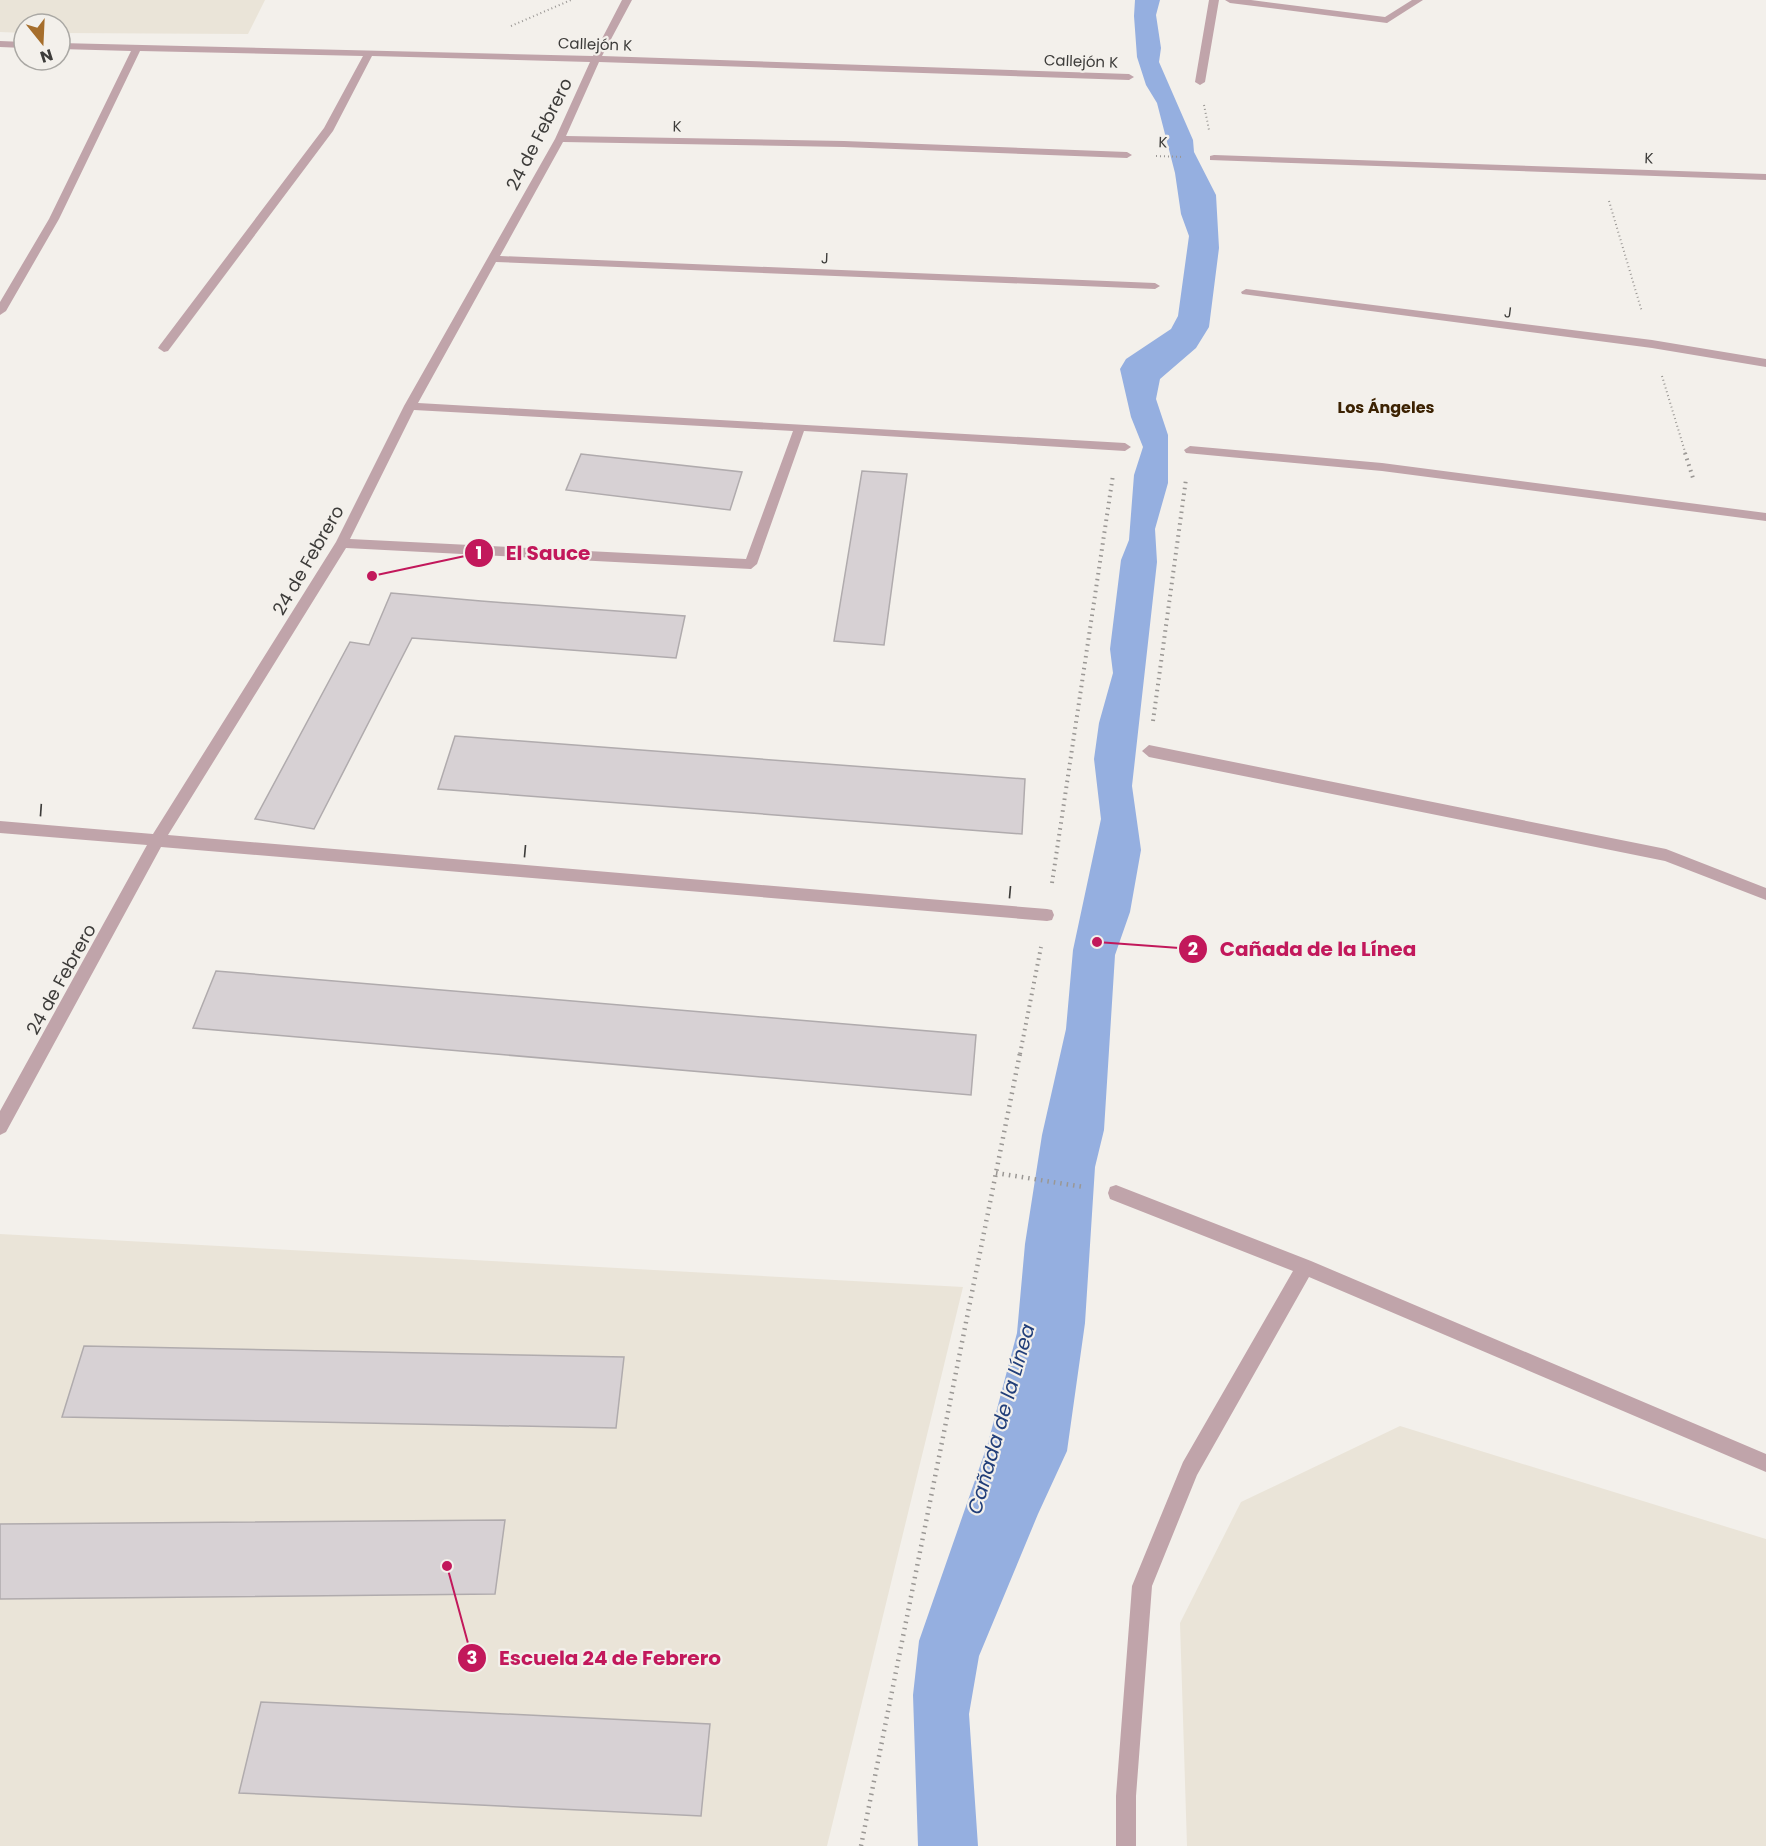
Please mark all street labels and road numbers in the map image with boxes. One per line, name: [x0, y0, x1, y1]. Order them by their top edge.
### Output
street label: Callejón K: [557, 32, 633, 56]
street label: Callejón K: [1043, 49, 1119, 73]
street label: 24 de Febrero: [500, 73, 578, 195]
street label: K: [672, 115, 682, 137]
street label: K: [1158, 131, 1168, 153]
street label: K: [1644, 147, 1654, 169]
street label: J: [821, 247, 829, 269]
street label: J: [1503, 301, 1513, 323]
street label: 24 de Febrero: [266, 500, 350, 620]
street label: I: [38, 797, 44, 823]
street label: I: [522, 838, 528, 864]
street label: I: [1007, 879, 1013, 905]
street label: 24 de Febrero: [20, 919, 102, 1039]

